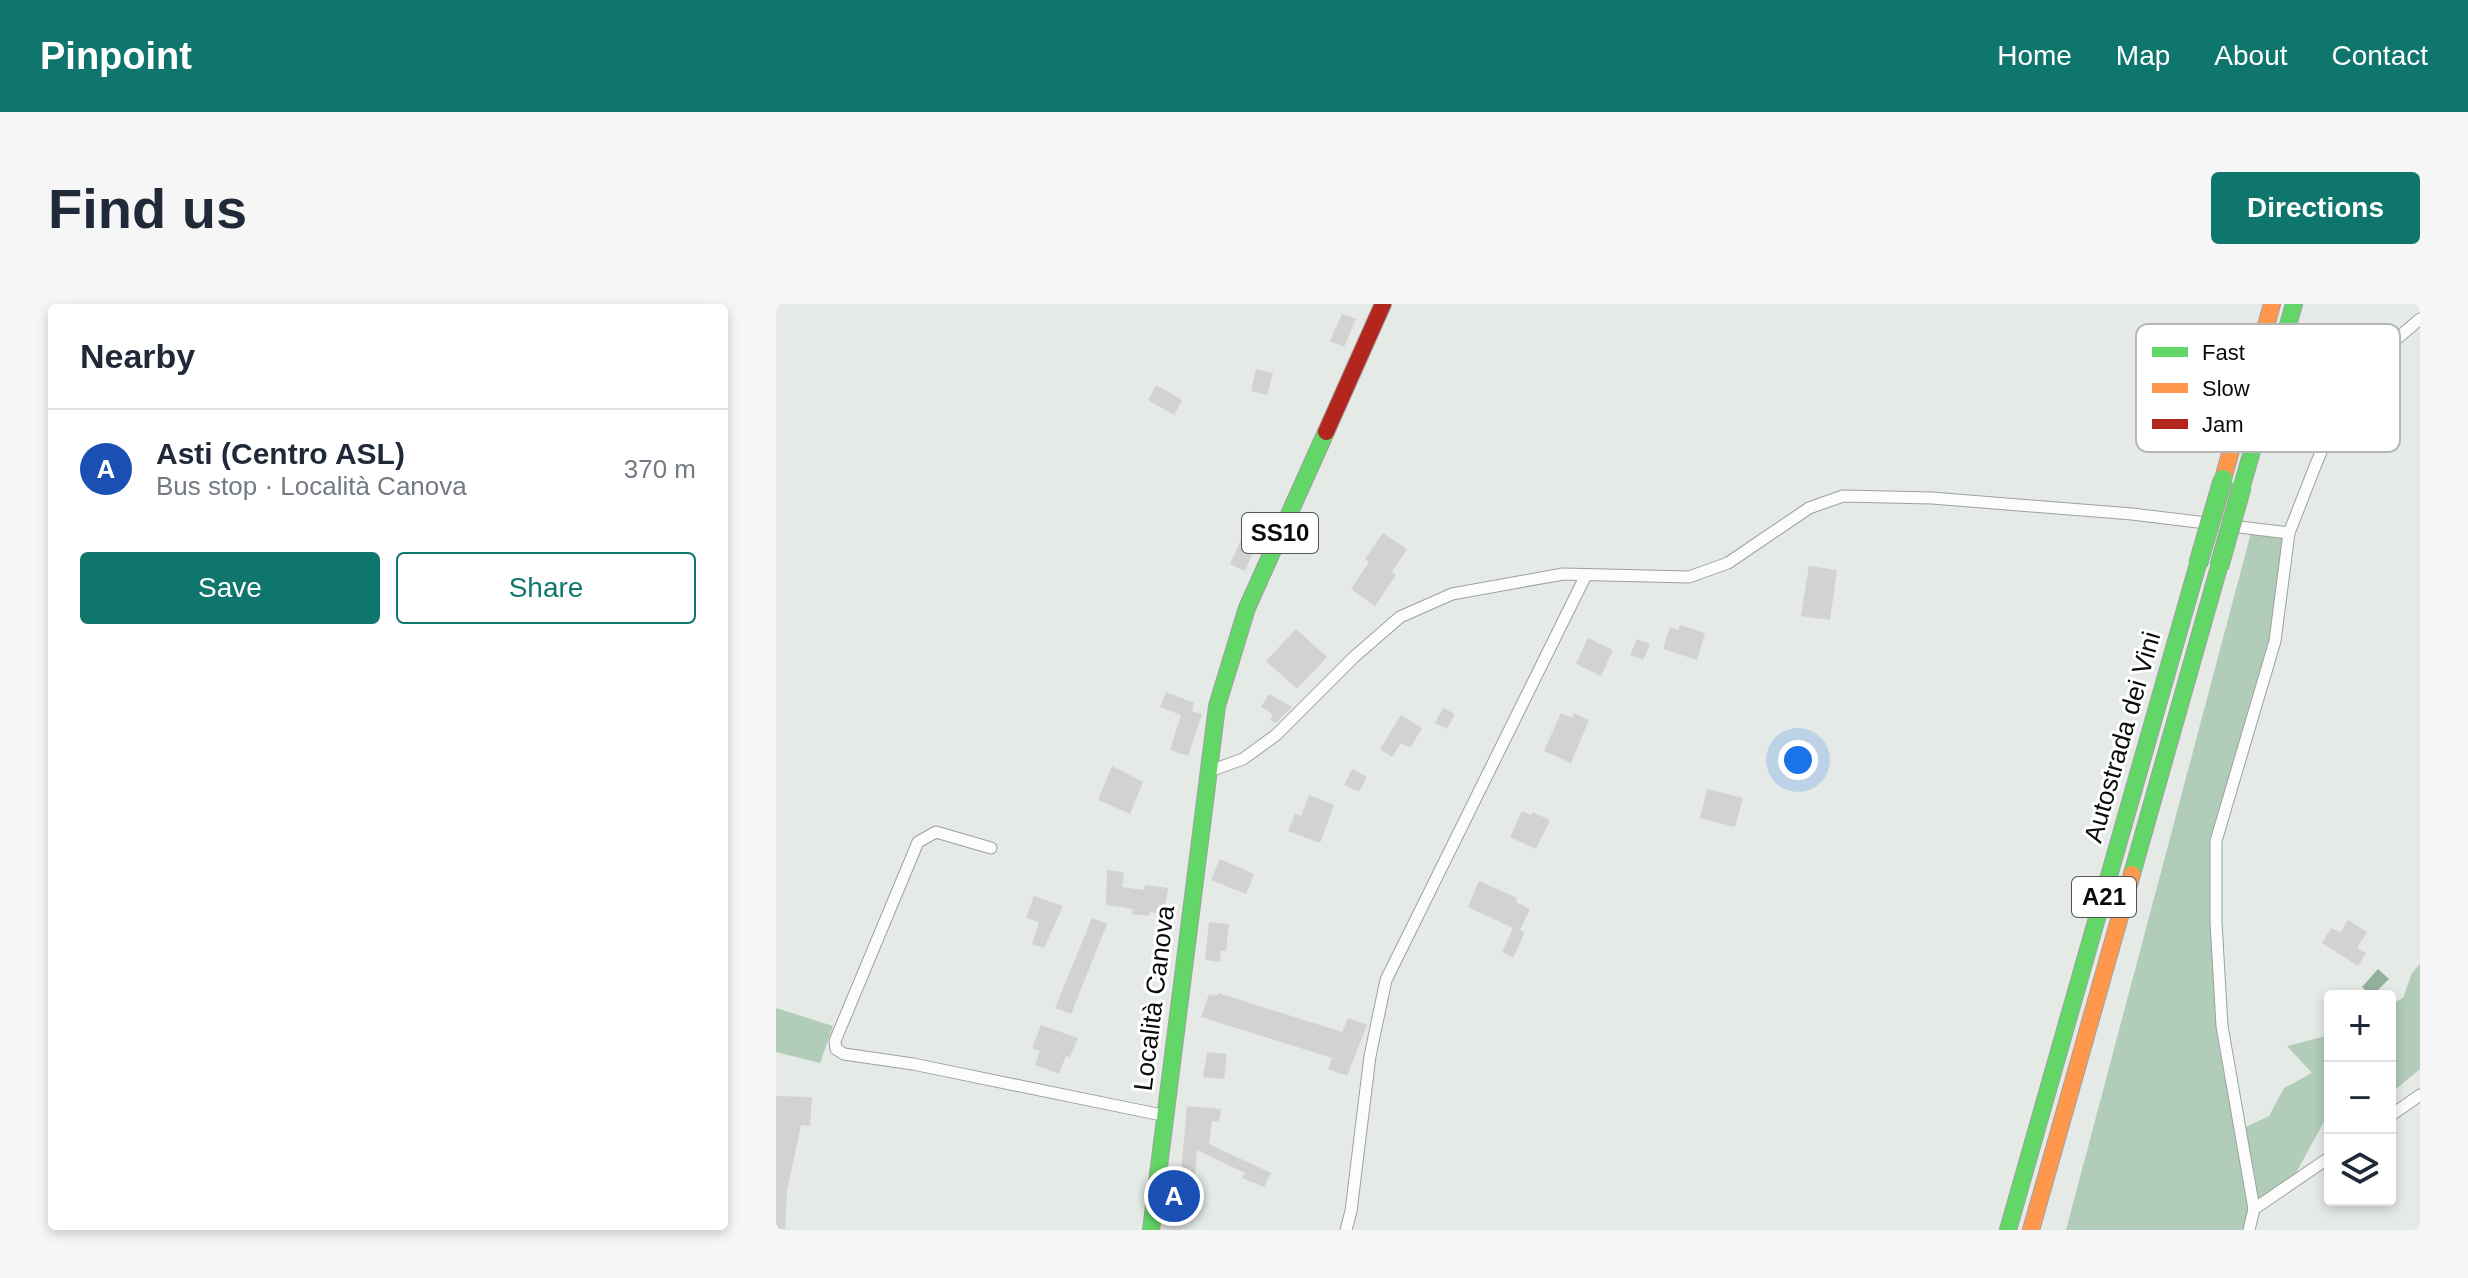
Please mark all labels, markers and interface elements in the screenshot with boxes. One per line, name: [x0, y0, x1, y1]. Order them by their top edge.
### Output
text: Pinpoint: [40, 35, 192, 77]
text: Home: [1997, 40, 2072, 71]
text: Map: [2116, 40, 2170, 71]
text: About: [2214, 40, 2288, 71]
text: Contact: [2332, 40, 2428, 71]
button: Directions: [2211, 172, 2420, 244]
text: Find us: [48, 177, 247, 240]
legend: [2136, 324, 2400, 452]
text: Nearby: [80, 337, 195, 375]
text: Fast: [2202, 340, 2245, 365]
text: Slow: [2202, 376, 2250, 401]
text: Jam: [2202, 412, 2244, 437]
text: Asti (Centro ASL): [156, 437, 405, 470]
text: A: [97, 454, 115, 484]
text: 370 m: [624, 454, 696, 484]
text: Bus stop · Località Canova: [156, 471, 467, 501]
road number: SS10: [1242, 513, 1318, 553]
button: Save: [80, 552, 380, 624]
button: Share: [396, 552, 696, 624]
street label: Autostrada dei Vini: [2078, 628, 2166, 846]
your location: [1778, 740, 1818, 780]
road number: A21: [2072, 877, 2136, 917]
street label: Località Canova: [1128, 903, 1180, 1092]
map controls: [2324, 990, 2396, 1206]
button: +: [2324, 990, 2396, 1062]
button: −: [2324, 1062, 2396, 1134]
button: layers: [2324, 1134, 2396, 1206]
pin: A: [1148, 1166, 1200, 1226]

